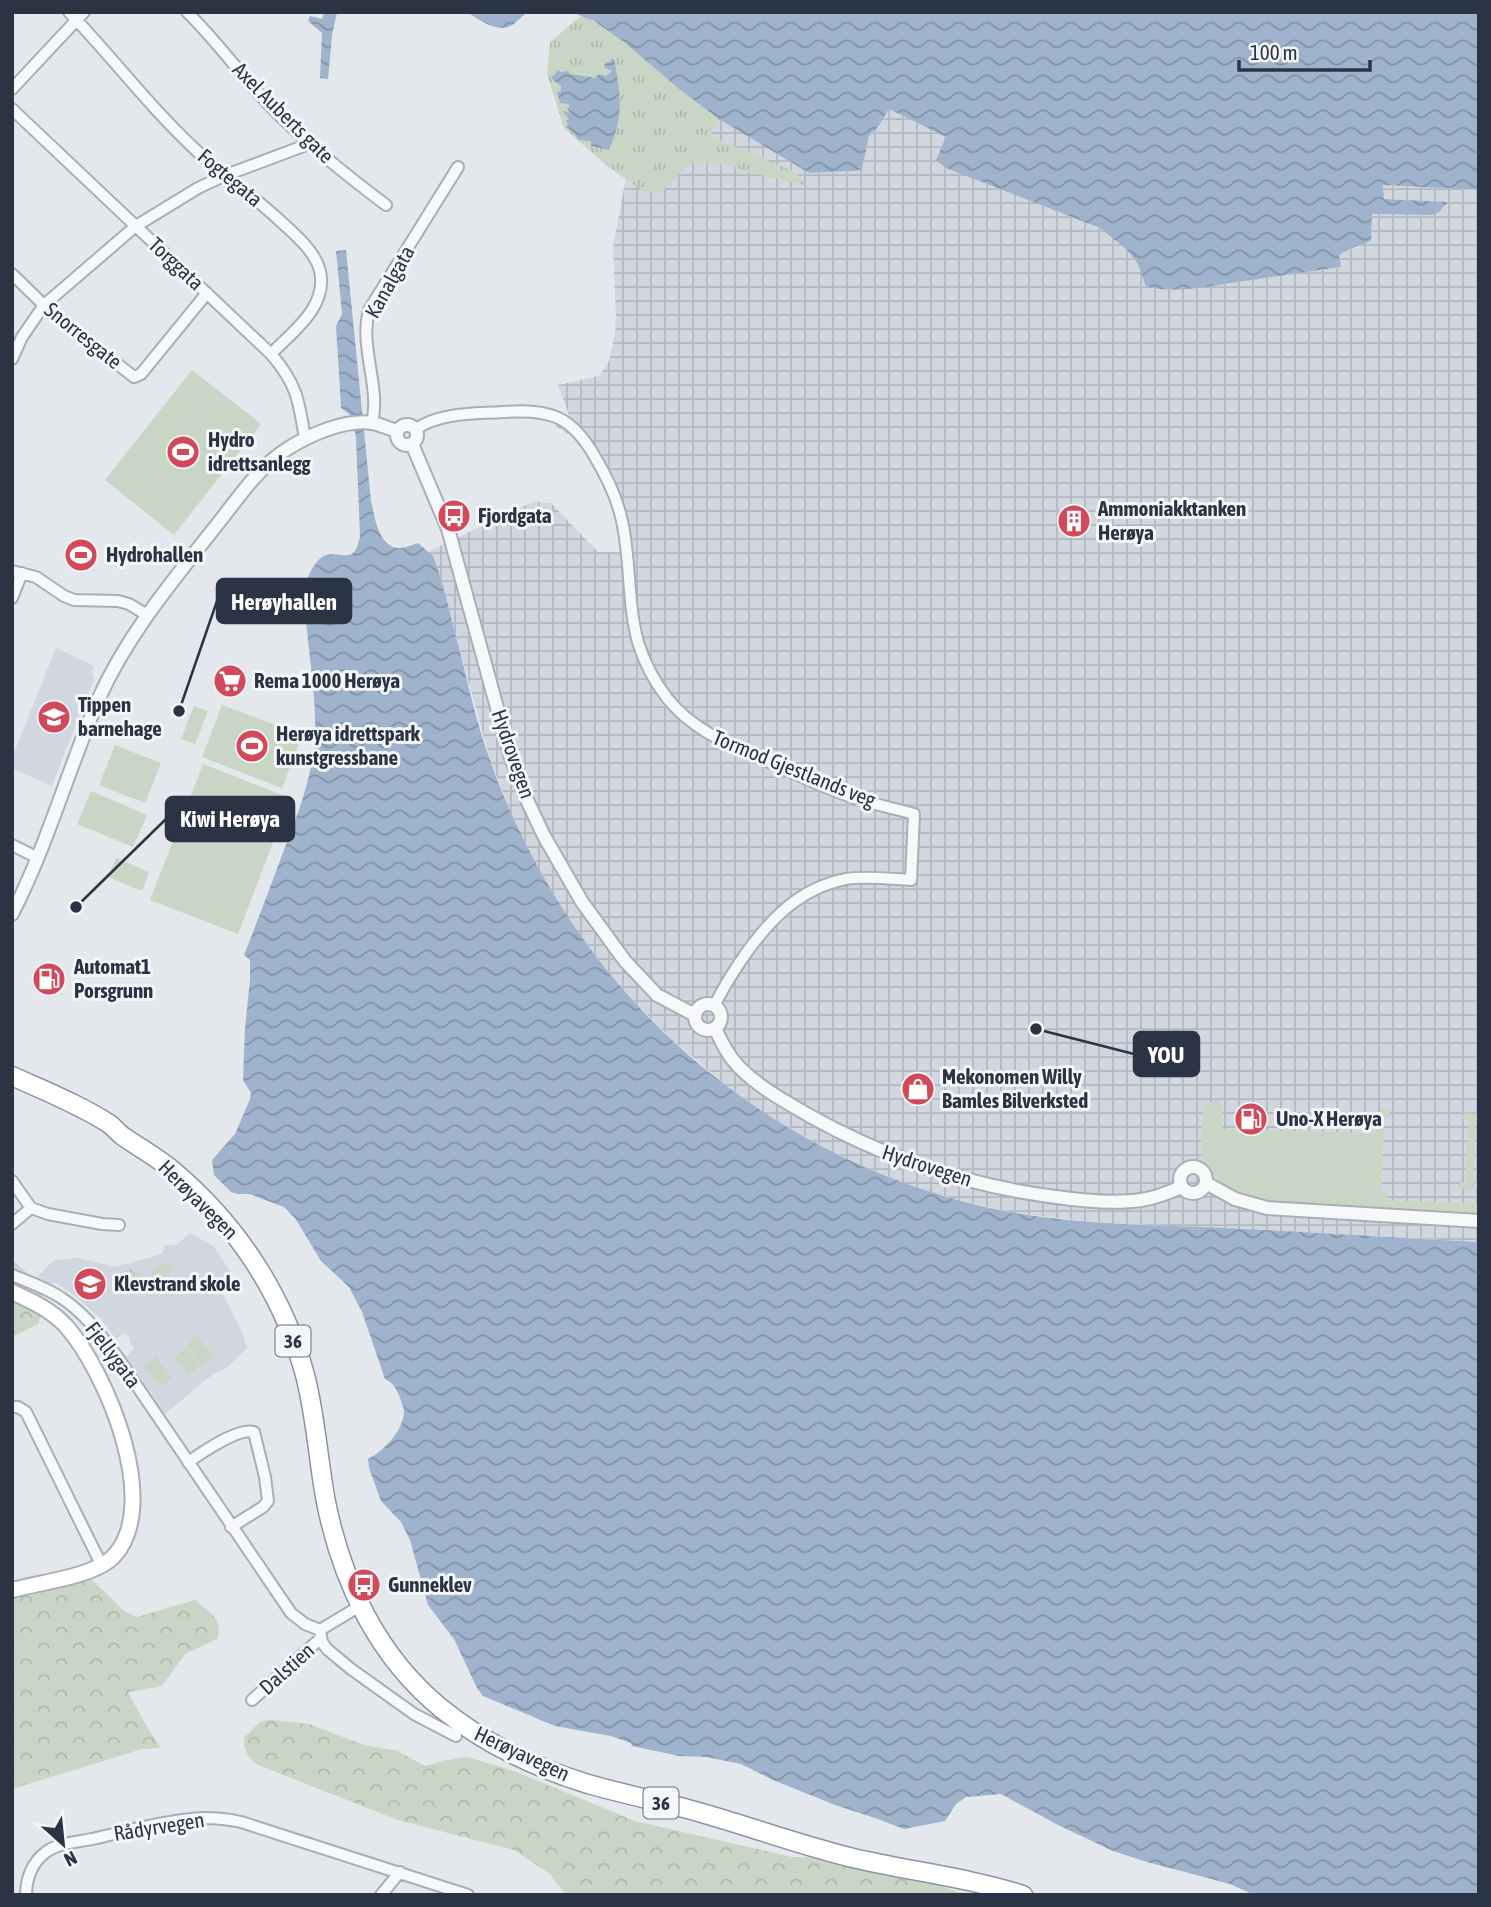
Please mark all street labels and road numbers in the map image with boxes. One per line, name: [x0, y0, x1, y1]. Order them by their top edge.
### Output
street label: Axel Auberts gate: [228, 57, 339, 168]
street label: Fogtegata: [194, 143, 268, 211]
street label: Torggata: [144, 232, 209, 295]
street label: Kanalgata: [359, 241, 419, 322]
street label: Snorresgate: [40, 297, 127, 373]
street label: Hydrovegen: [487, 706, 540, 801]
street label: Tormod Gjestlands veg: [709, 724, 879, 812]
street label: Hydrovegen: [879, 1139, 975, 1191]
street label: Herøyavegen: [154, 1155, 243, 1244]
street label: Fjellygata: [81, 1317, 146, 1392]
road number: 36: [276, 1326, 310, 1357]
street label: Dalstien: [254, 1638, 319, 1699]
street label: Herøyavegen: [471, 1721, 574, 1786]
road number: 36: [644, 1787, 678, 1818]
street label: Rådyrvegen: [112, 1807, 206, 1845]

